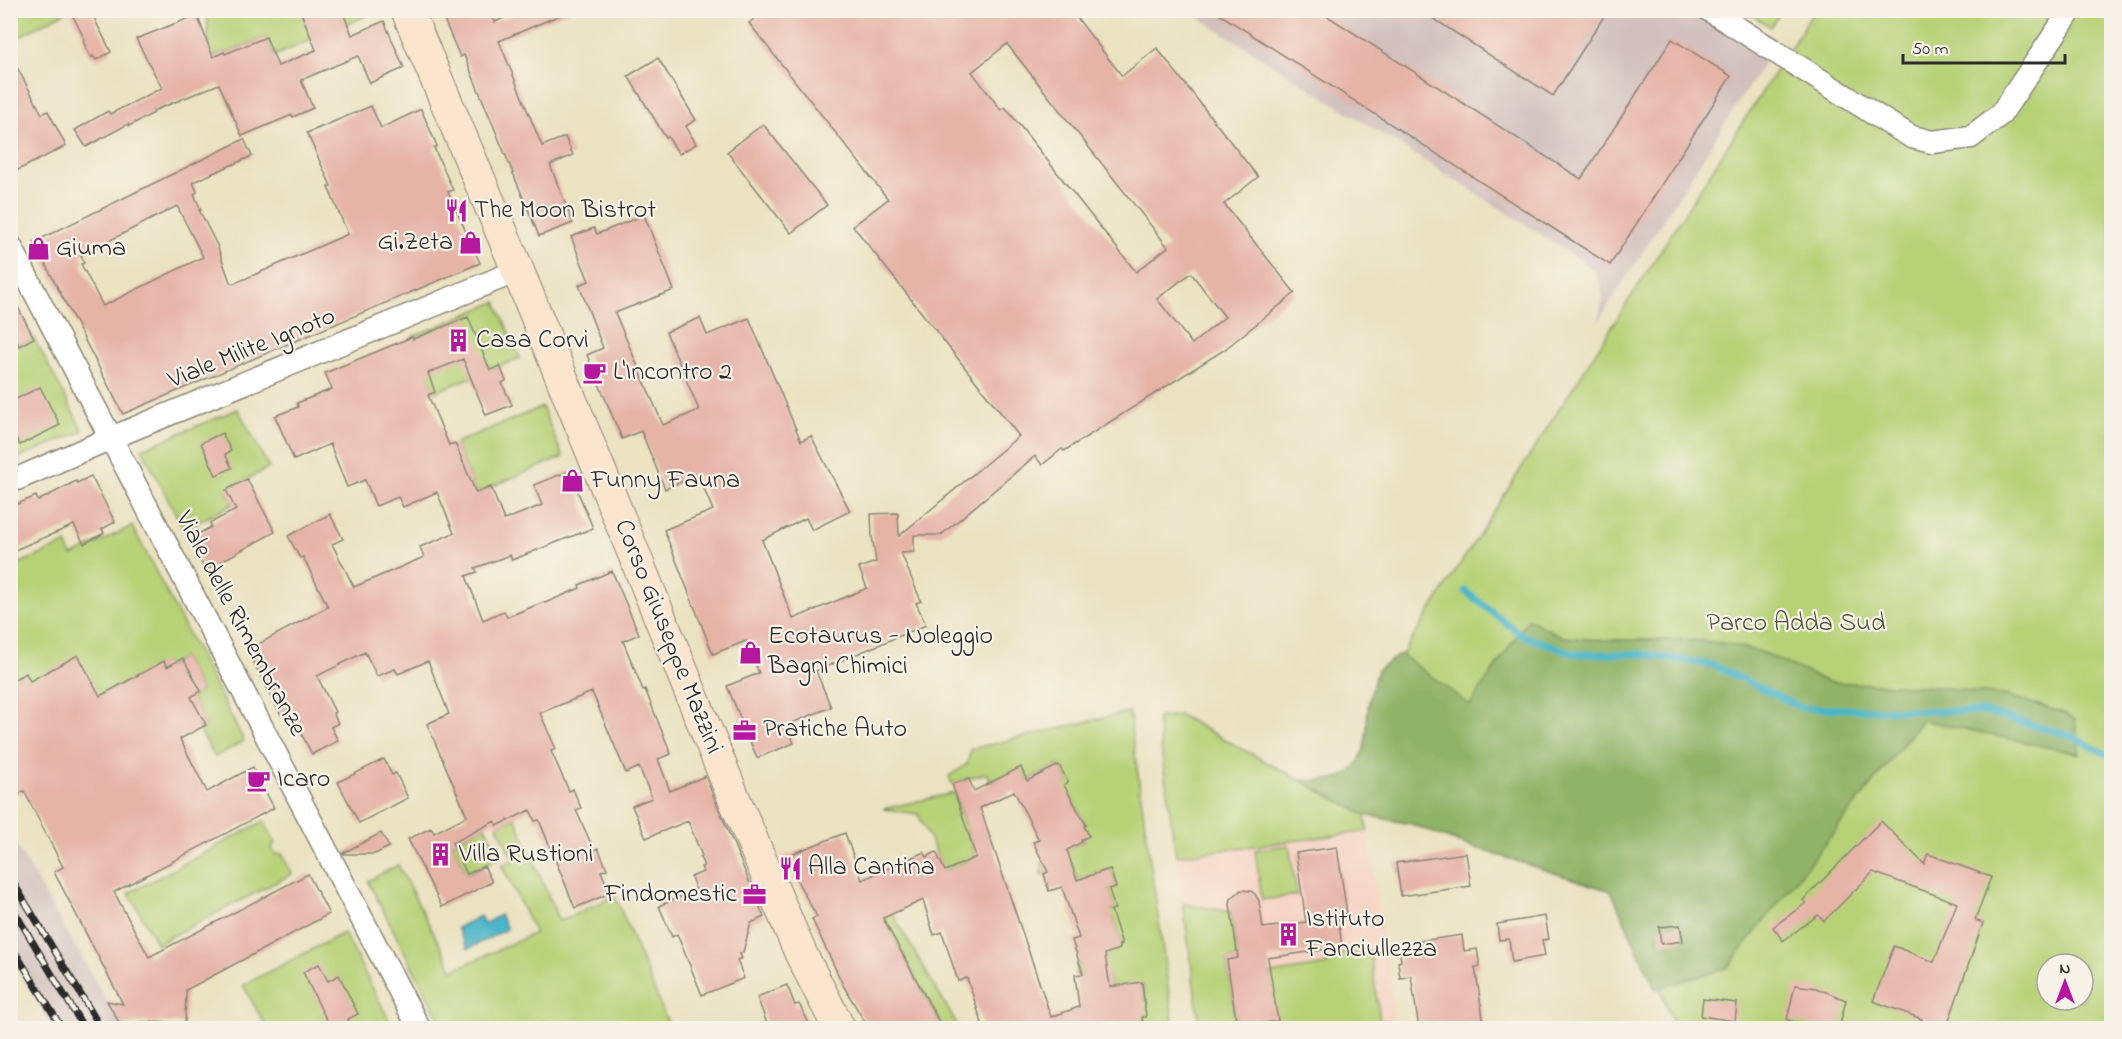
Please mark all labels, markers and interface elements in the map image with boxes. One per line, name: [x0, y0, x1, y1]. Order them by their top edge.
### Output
scale bar: [1903, 27, 2065, 65]
text: 50 m: [1912, 37, 1949, 63]
place label: The Moon Bistrot: [474, 192, 656, 230]
restaurant icon: The Moon Bistrot: [443, 198, 469, 224]
place label: Gi.Zeta: [378, 224, 453, 262]
place label: Giuma: [56, 230, 126, 268]
shop icon: Gi.Zeta: [458, 230, 484, 256]
shop icon: Giuma: [25, 236, 51, 262]
street label: Viale Milite Ignoto: [162, 298, 341, 400]
place label: Casa Corvi: [476, 322, 589, 360]
building icon: Casa Corvi: [445, 328, 471, 354]
place label: L'Incontro 2: [613, 354, 732, 392]
cafe icon: L'Incontro 2: [582, 360, 608, 386]
place label: Funny Fauna: [590, 462, 740, 500]
shop icon: Funny Fauna: [560, 468, 586, 494]
street label: Viale delle Rimembranze: [164, 504, 316, 744]
street label: Corso Giuseppe Mazzini: [604, 514, 732, 760]
park label: Parco Adda Sud: [1706, 605, 1886, 643]
place label: Ecotaurus - Noleggio Bagni Chimici: [767, 618, 993, 686]
shop icon: Ecotaurus - Noleggio Bagni Chimici: [737, 639, 763, 665]
place label: Pratiche Auto: [763, 711, 907, 749]
office icon: Pratiche Auto: [732, 717, 758, 743]
place label: Icaro: [277, 761, 330, 799]
cafe icon: Icaro: [246, 767, 272, 793]
place label: Villa Rustioni: [458, 836, 593, 874]
building icon: Villa Rustioni: [428, 842, 454, 868]
place label: Alla Cantina: [808, 849, 935, 887]
restaurant icon: Alla Cantina: [777, 855, 803, 881]
place label: Findomestic: [604, 876, 737, 914]
office icon: Findomestic: [742, 882, 768, 908]
place label: Istituto Fanciullezza: [1305, 901, 1437, 969]
building icon: Istituto Fanciullezza: [1275, 922, 1301, 948]
north arrow: [2035, 952, 2095, 1012]
text: N: [2060, 957, 2071, 981]

